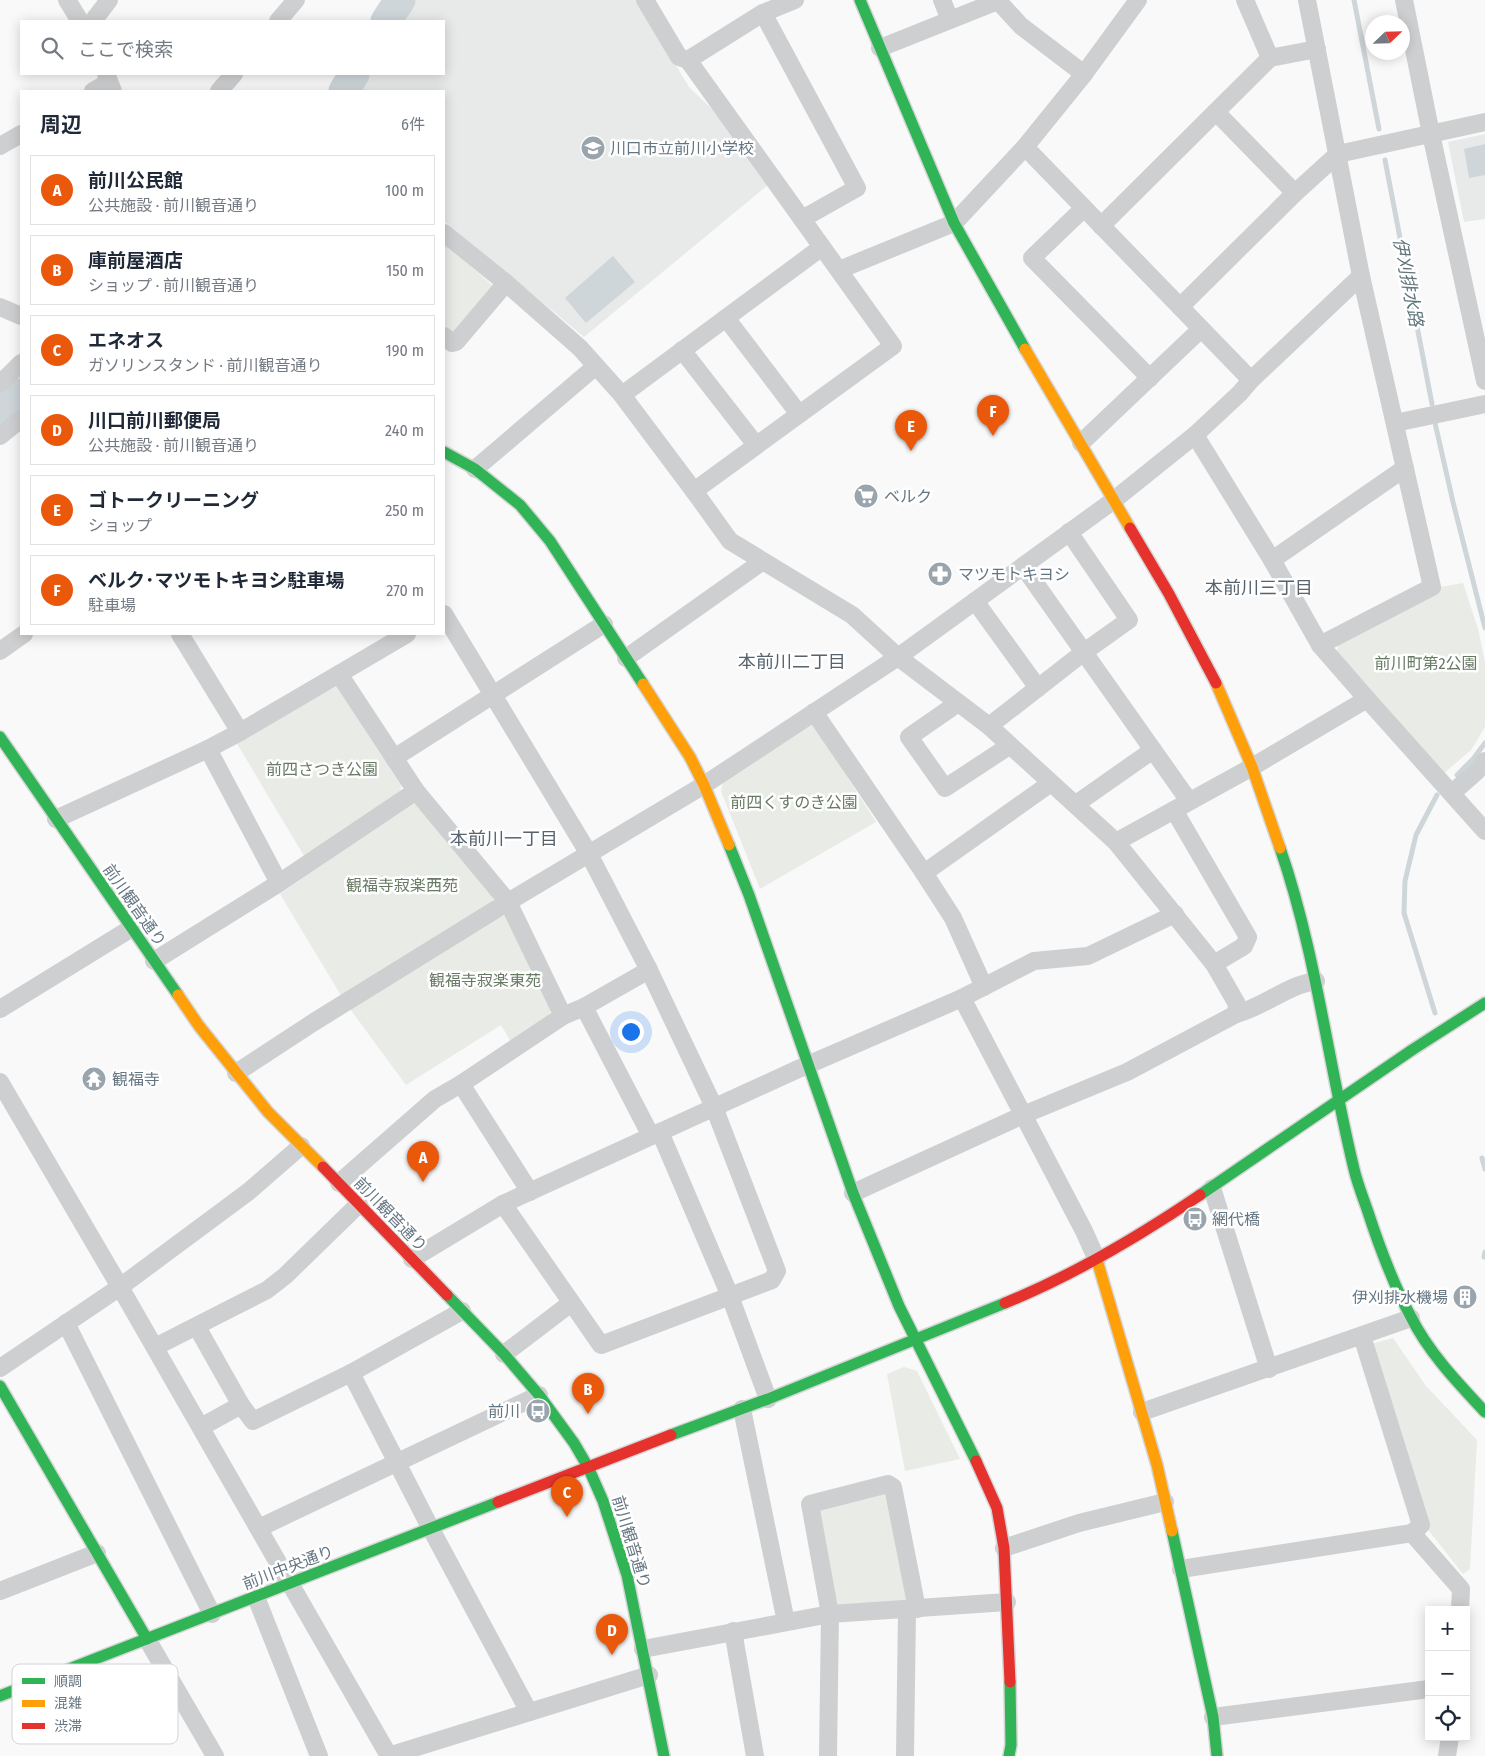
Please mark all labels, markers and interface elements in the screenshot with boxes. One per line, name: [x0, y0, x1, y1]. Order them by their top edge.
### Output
north arrow: [1365, 15, 1410, 60]
search box: [20, 20, 445, 75]
icon: search: [38, 34, 66, 62]
text: ここで検索: [78, 38, 173, 61]
text: 周辺: [40, 112, 82, 138]
text: 6件: [401, 115, 425, 134]
school or university icon: 川口市立前川小学校: [580, 135, 606, 161]
place label: 川口市立前川小学校: [610, 139, 754, 158]
text: 前川公民館: [88, 169, 183, 192]
text: A: [53, 181, 61, 200]
text: 100 m: [385, 181, 424, 200]
text: 公共施設 · 前川観音通り: [88, 196, 259, 215]
water label: 伊刈排水路: [1389, 236, 1428, 330]
text: 庫前屋酒店: [88, 249, 183, 272]
text: B: [53, 261, 61, 280]
text: 150 m: [386, 261, 424, 280]
text: ショップ · 前川観音通り: [88, 276, 259, 295]
text: エネオス: [88, 329, 164, 352]
text: C: [53, 341, 61, 360]
text: 190 m: [386, 341, 424, 360]
text: ガソリンスタンド · 前川観音通り: [88, 356, 323, 375]
pin: F: [977, 395, 1009, 436]
text: 川口前川郵便局: [88, 409, 221, 432]
pin: E: [895, 410, 927, 451]
text: D: [52, 421, 62, 440]
text: 240 m: [385, 421, 424, 440]
text: 公共施設 · 前川観音通り: [88, 436, 259, 455]
supermarket icon: ベルク: [853, 483, 879, 509]
place label: ベルク: [884, 487, 932, 506]
text: ゴトークリーニング: [88, 489, 259, 512]
text: E: [53, 501, 61, 520]
text: 250 m: [385, 501, 424, 520]
text: ショップ: [88, 516, 152, 535]
pharmacy icon: マツモトキヨシ: [927, 561, 953, 587]
place label: マツモトキヨシ: [958, 565, 1070, 584]
text: ベルク･マツモトキヨシ駐車場: [88, 569, 345, 592]
district label: 本前川三丁目: [1205, 577, 1313, 599]
text: F: [53, 581, 61, 600]
text: 270 m: [386, 581, 424, 600]
text: 駐車場: [88, 596, 136, 615]
district label: 本前川二丁目: [738, 651, 846, 673]
park label: 前川町第2公園: [1374, 654, 1478, 673]
park label: 前四さつき公園: [266, 760, 378, 779]
park label: 前四くすのき公園: [730, 793, 858, 812]
district label: 本前川一丁目: [450, 828, 558, 850]
street label: 前川観音通り: [99, 861, 170, 950]
park label: 観福寺寂楽西苑: [346, 876, 458, 895]
park label: 観福寺寂楽東苑: [429, 971, 541, 990]
your location: [618, 1019, 644, 1045]
temple icon: 観福寺: [81, 1066, 107, 1092]
place label: 観福寺: [112, 1070, 160, 1089]
pin: A: [407, 1141, 439, 1182]
street label: 前川観音通り: [350, 1173, 431, 1255]
bus stop icon: 網代橋: [1182, 1206, 1208, 1232]
place label: 網代橋: [1212, 1210, 1260, 1229]
building icon: 伊刈排水機場: [1452, 1284, 1478, 1310]
place label: 伊刈排水機場: [1352, 1288, 1448, 1307]
pin: B: [572, 1373, 604, 1414]
bus stop icon: 前川: [525, 1398, 551, 1424]
place label: 前川: [488, 1402, 520, 1421]
pin: C: [551, 1476, 583, 1517]
street label: 前川観音通り: [608, 1493, 655, 1591]
street label: 前川中央通り: [240, 1541, 336, 1594]
map controls: [1425, 1606, 1470, 1741]
button: +: [1425, 1606, 1470, 1651]
pin: D: [596, 1614, 628, 1655]
button: −: [1425, 1651, 1470, 1696]
legend: [12, 1664, 178, 1744]
text: 順調: [54, 1673, 82, 1690]
text: 混雑: [54, 1695, 82, 1712]
button: locate: [1425, 1696, 1470, 1741]
text: 渋滞: [54, 1718, 82, 1735]

